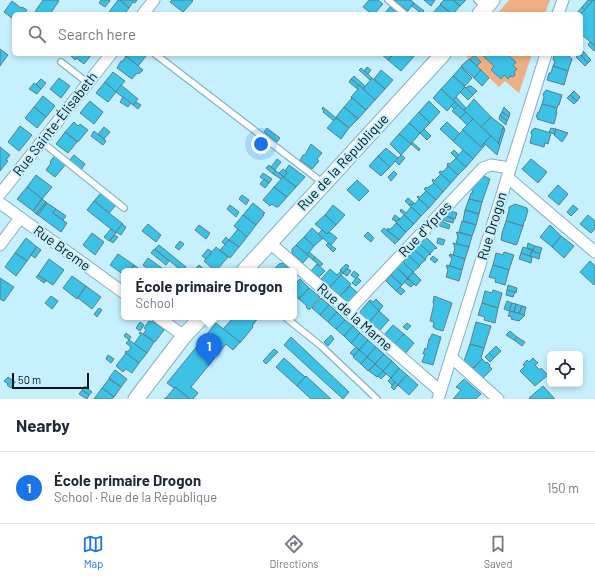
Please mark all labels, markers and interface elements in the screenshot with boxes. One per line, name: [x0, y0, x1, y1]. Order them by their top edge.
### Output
search box: [12, 12, 583, 56]
icon: search: [26, 23, 48, 45]
text: Search here: [58, 25, 136, 43]
street label: Rue Sainte-Élisabeth: [9, 68, 100, 179]
street label: Rue de la République: [294, 110, 392, 213]
your location: [251, 134, 271, 154]
street label: Rue Drogon: [473, 190, 510, 262]
street label: Rue d'Ypres: [395, 197, 455, 260]
street label: Rue Breme: [30, 221, 94, 274]
popup: [121, 268, 297, 320]
text: École primaire Drogon: [135, 277, 283, 295]
street label: Rue de la Marne: [314, 279, 397, 354]
text: School: [135, 295, 174, 311]
pin: 1: [196, 333, 222, 366]
map controls: [547, 351, 583, 387]
button: locate: [547, 351, 583, 387]
scale bar: [12, 371, 89, 390]
text: 50 m: [18, 373, 41, 386]
text: Nearby: [16, 415, 70, 435]
text: École primaire Drogon: [54, 471, 201, 489]
text: 1: [27, 480, 31, 496]
text: 150 m: [547, 480, 579, 496]
text: School · Rue de la République: [54, 489, 217, 505]
tab: Map: [82, 533, 104, 570]
tab: Directions: [269, 533, 319, 570]
tab: Saved: [484, 533, 513, 570]

